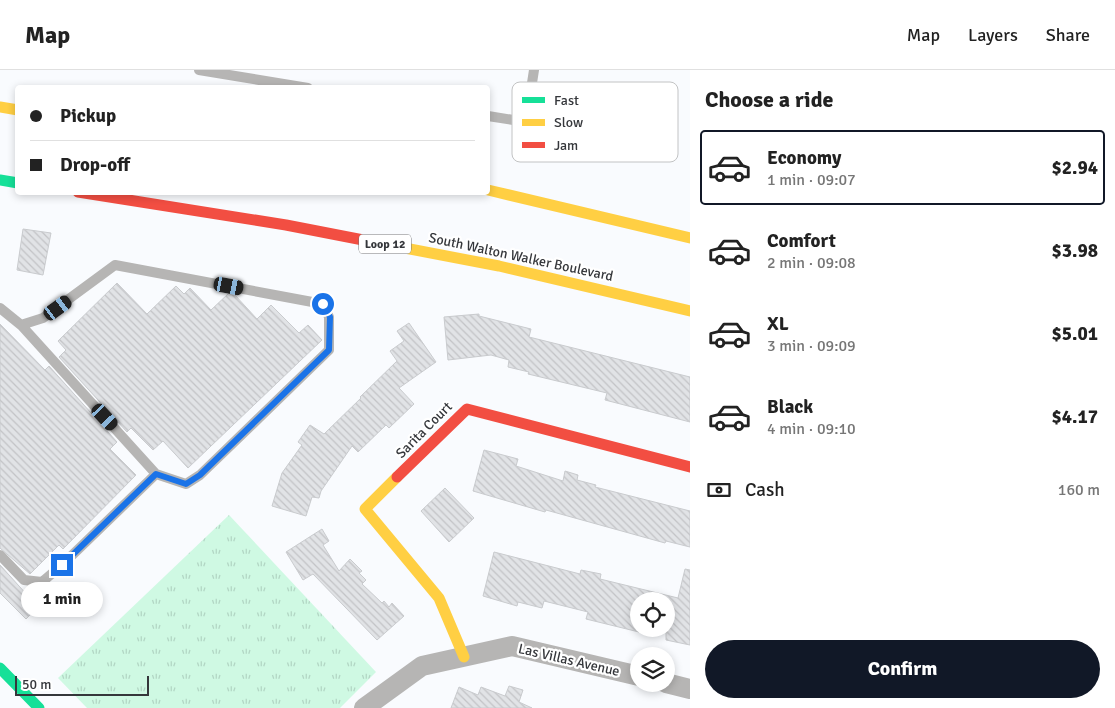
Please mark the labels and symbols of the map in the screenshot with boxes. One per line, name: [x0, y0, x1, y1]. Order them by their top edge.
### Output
legend: [512, 82, 678, 162]
text: Fast: [554, 92, 579, 109]
text: Slow: [554, 114, 583, 131]
text: Jam: [554, 137, 578, 154]
street label: South Walton Walker Boulevard: [427, 229, 615, 285]
road number: Loop 12: [359, 234, 411, 253]
car: [212, 276, 245, 296]
car: [41, 293, 74, 323]
route start: [312, 293, 334, 315]
street label: Sarita Court: [392, 398, 456, 462]
car: [89, 401, 120, 433]
route end: [51, 554, 73, 576]
callout: 1 min: [21, 582, 103, 618]
street label: Las Villas Avenue: [517, 640, 621, 680]
scale bar: [15, 673, 149, 696]

